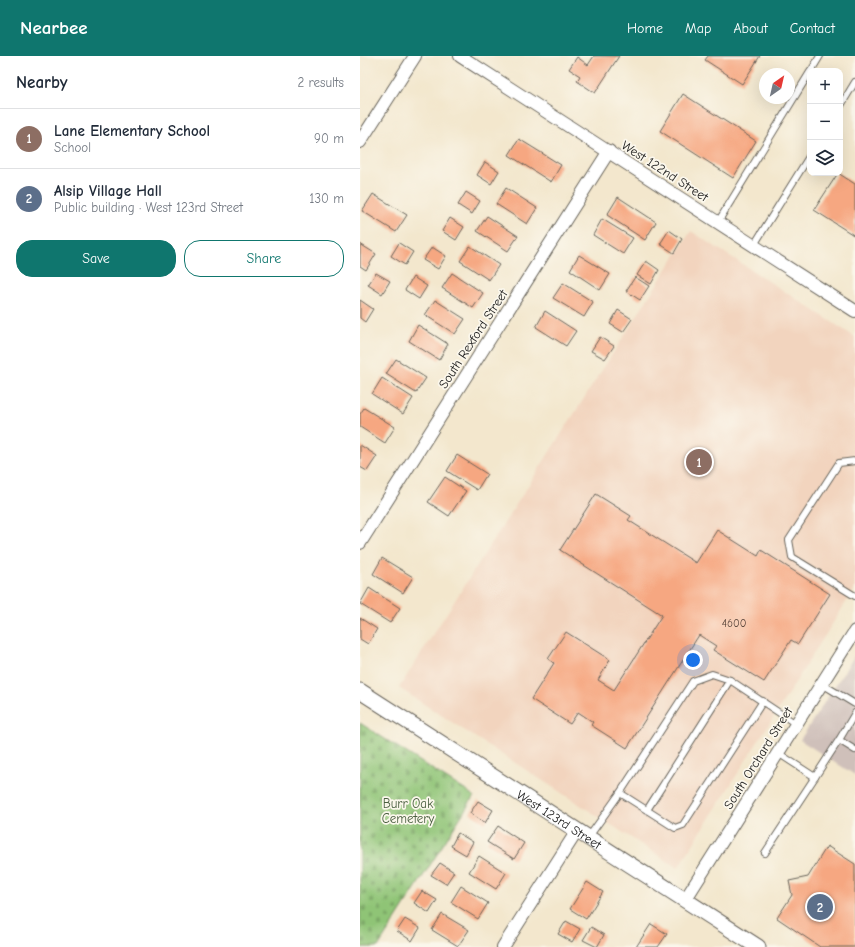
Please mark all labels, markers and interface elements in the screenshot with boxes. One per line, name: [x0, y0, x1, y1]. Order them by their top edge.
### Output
text: Nearbee: [20, 17, 88, 39]
text: Home: [627, 20, 663, 37]
text: Map: [685, 20, 711, 37]
text: About: [733, 20, 768, 37]
text: Contact: [790, 20, 835, 37]
north arrow: [759, 68, 795, 104]
map controls: [807, 68, 843, 176]
button: +: [807, 68, 843, 104]
text: Nearby: [16, 73, 67, 92]
text: 2 results: [297, 75, 344, 90]
button: −: [807, 104, 843, 140]
text: Lane Elementary School: [54, 122, 210, 140]
text: 1: [26, 131, 32, 146]
text: 90 m: [314, 131, 344, 146]
street label: West 122nd Street: [619, 137, 712, 205]
text: School: [54, 140, 91, 155]
button: layers: [807, 140, 843, 176]
text: Alsip Village Hall: [54, 182, 162, 200]
text: 2: [26, 191, 32, 206]
text: 130 m: [309, 191, 344, 206]
text: Public building · West 123rd Street: [54, 200, 243, 215]
button: Save: [16, 240, 176, 277]
button: Share: [184, 240, 344, 277]
street label: South Rexford Street: [435, 286, 511, 391]
pin: 1: [686, 447, 712, 477]
house number: 4600: [722, 617, 746, 630]
your location: [683, 650, 703, 670]
street label: South Orchard Street: [721, 703, 796, 812]
street label: West 123rd Street: [514, 787, 605, 853]
park label: Burr Oak Cemetery: [382, 796, 434, 826]
pin: 2: [807, 892, 833, 922]

